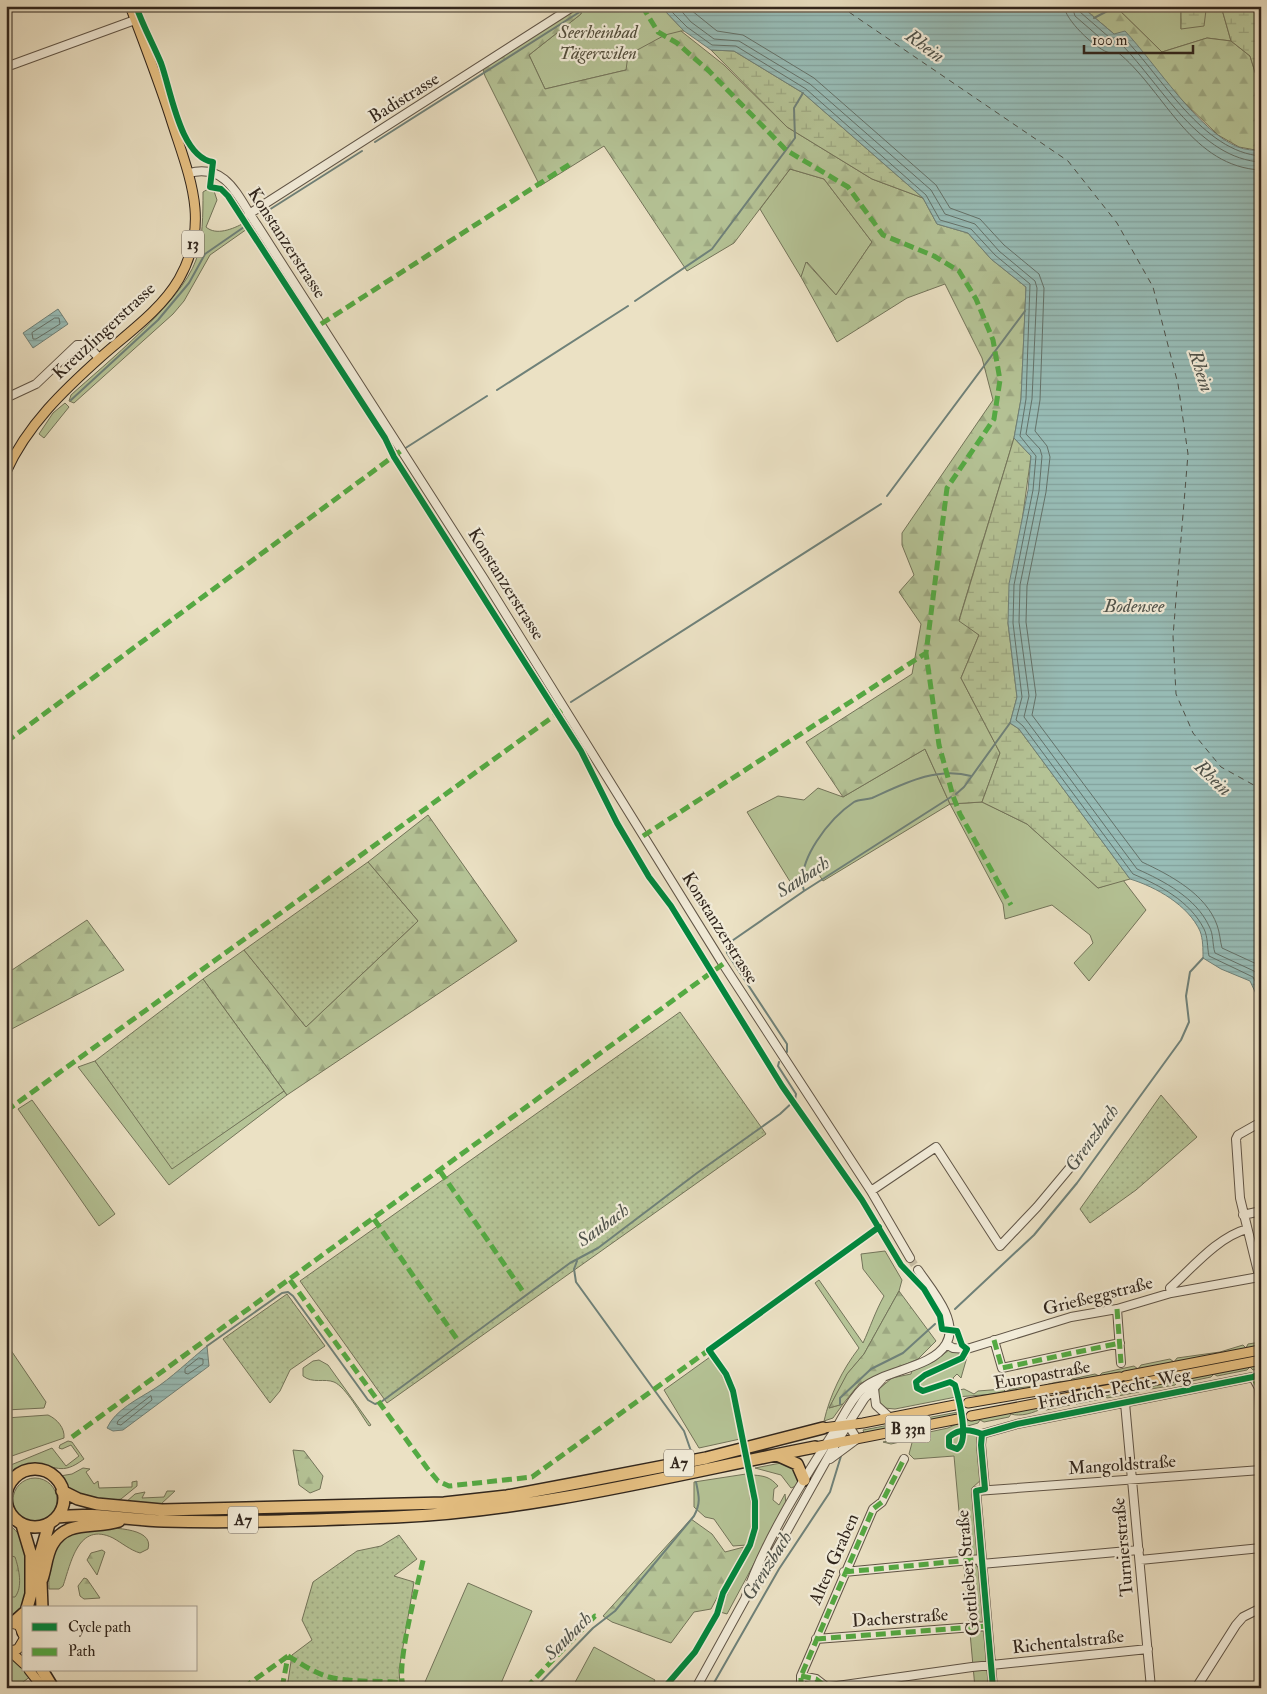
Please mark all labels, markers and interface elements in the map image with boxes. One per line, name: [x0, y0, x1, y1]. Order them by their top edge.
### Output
park label: Seerheinbad Tägerwilen: [557, 21, 639, 65]
scale bar: [1084, 22, 1193, 54]
water label: Rhein: [900, 23, 949, 68]
text: 100 m: [1092, 31, 1128, 50]
street label: Badistrasse: [364, 67, 444, 129]
street label: Konstanzerstrasse: [243, 183, 332, 303]
road number: 13: [182, 230, 204, 258]
street label: Kreuzlingerstrasse: [48, 277, 161, 385]
water label: Rhein: [1183, 346, 1219, 395]
street label: Konstanzerstrasse: [462, 524, 550, 645]
water label: Bodensee: [1103, 594, 1165, 618]
water label: Rhein: [1189, 754, 1237, 801]
water label: Saubach: [771, 851, 834, 904]
street label: Konstanzerstrasse: [676, 868, 764, 989]
water label: Grenzbach: [1060, 1100, 1124, 1176]
water label: Saubach: [571, 1198, 634, 1253]
street label: Grießeggstraße: [1041, 1271, 1156, 1321]
street label: Europastraße: [992, 1355, 1092, 1395]
street label: Friedrich-Pecht-Weg: [1036, 1363, 1193, 1415]
road number: B 33n: [886, 1416, 930, 1442]
road number: A7: [664, 1450, 694, 1476]
street label: Mangoldstraße: [1067, 1450, 1177, 1480]
street label: Turnierstraße: [1107, 1496, 1139, 1597]
road number: A7: [228, 1506, 258, 1534]
street label: Gottlieber Straße: [951, 1509, 985, 1637]
street label: Alten Graben: [803, 1510, 864, 1609]
water label: Grenzbach: [736, 1527, 798, 1605]
street label: Dacherstraße: [851, 1603, 949, 1633]
legend: [22, 1606, 198, 1672]
water label: Saubach: [538, 1607, 597, 1666]
text: Cycle path: [68, 1618, 131, 1638]
street label: Richentalstraße: [1011, 1625, 1125, 1659]
text: Path: [68, 1642, 95, 1661]

